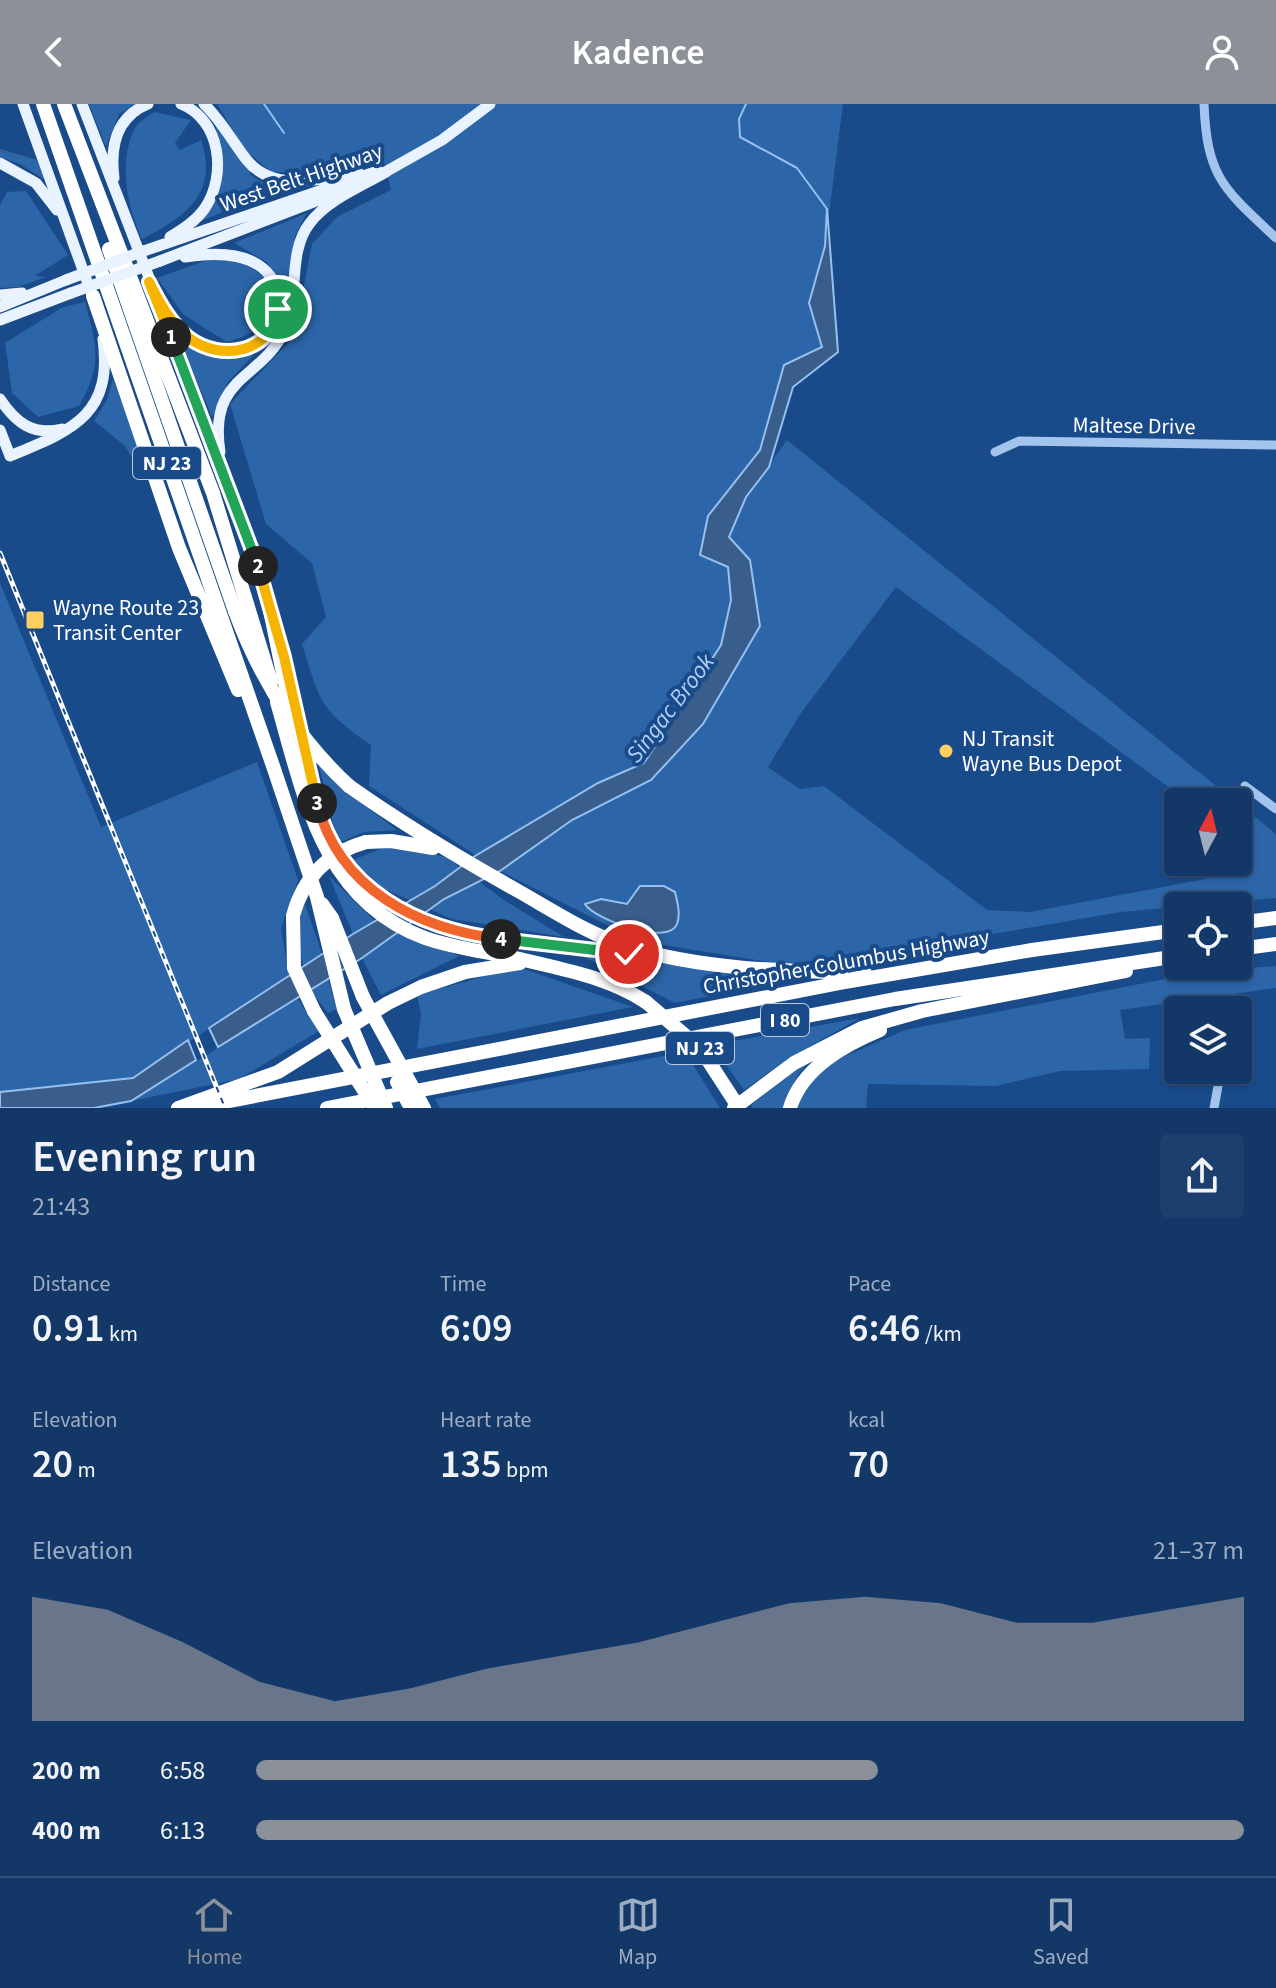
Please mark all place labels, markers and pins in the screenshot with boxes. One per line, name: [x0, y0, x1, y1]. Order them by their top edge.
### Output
pin: [244, 275, 312, 343]
pin: 1: [151, 317, 191, 357]
pin: 2: [238, 546, 278, 586]
place label: Wayne Route 23 Transit Center: [53, 592, 199, 649]
marker: Wayne Route 23 Transit Center: [24, 609, 46, 631]
place label: NJ Transit Wayne Bus Depot: [962, 723, 1122, 780]
marker: NJ Transit Wayne Bus Depot: [937, 742, 955, 760]
pin: 3: [297, 783, 337, 823]
pin: 4: [481, 919, 521, 959]
pin: [595, 920, 663, 988]

